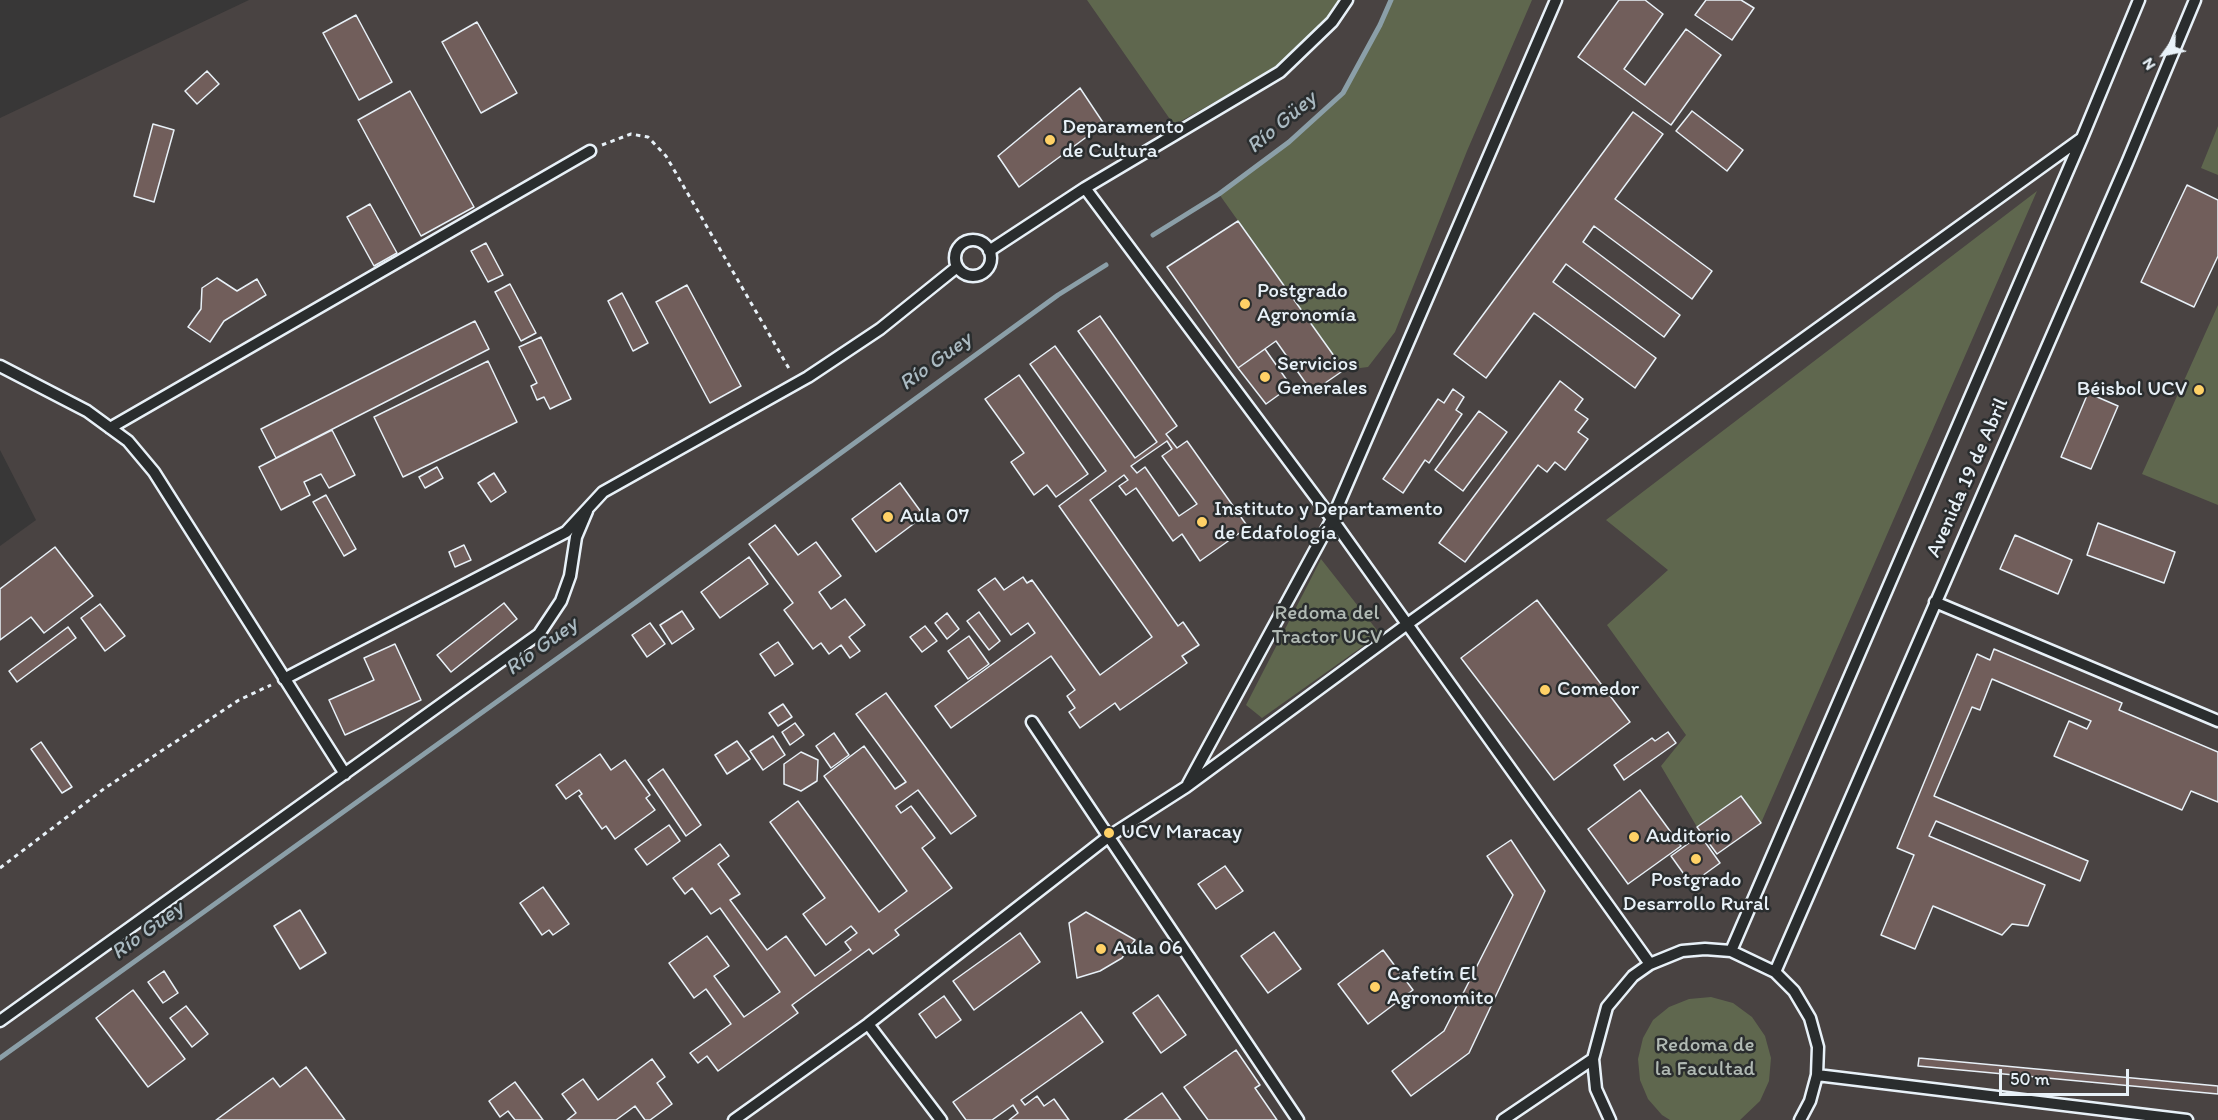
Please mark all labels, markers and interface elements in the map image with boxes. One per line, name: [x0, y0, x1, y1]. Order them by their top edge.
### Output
north arrow: [2134, 24, 2194, 84]
text: N: [2138, 54, 2159, 74]
water label: Río Güey: [1242, 86, 1322, 160]
place label: Deparamento de Cultura: [1062, 115, 1184, 165]
marker: Deparamento de Cultura: [1043, 133, 1057, 147]
place label: Postgrado Agronomía: [1257, 279, 1356, 329]
marker: Postgrado Agronomía: [1238, 297, 1252, 311]
water label: Río Guey: [895, 327, 977, 397]
place label: Servicios Generales: [1277, 352, 1367, 402]
marker: Servicios Generales: [1258, 370, 1272, 384]
place label: Béisbol UCV: [2077, 377, 2187, 403]
marker: Béisbol UCV: [2192, 383, 2206, 397]
street label: Avenida 19 de Abril: [1922, 394, 2014, 562]
place label: Instituto y Departamento de Edafología: [1214, 497, 1443, 547]
place label: Aula 07: [900, 504, 969, 530]
marker: Aula 07: [881, 510, 895, 524]
marker: Instituto y Departamento de Edafología: [1195, 515, 1209, 529]
park label: Redoma del Tractor UCV: [1272, 601, 1382, 651]
water label: Río Guey: [501, 612, 583, 682]
place label: Comedor: [1557, 677, 1639, 703]
marker: Comedor: [1538, 683, 1552, 697]
place label: UCV Maracay: [1121, 820, 1242, 846]
place label: Auditorio: [1646, 824, 1731, 850]
marker: UCV Maracay: [1102, 826, 1116, 840]
marker: Auditorio: [1627, 830, 1641, 844]
marker: Postgrado Desarrollo Rural: [1689, 852, 1703, 866]
place label: Postgrado Desarrollo Rural: [1623, 868, 1769, 918]
water label: Río Guey: [107, 896, 189, 966]
place label: Aula 06: [1113, 936, 1183, 962]
marker: Aula 06: [1094, 942, 1108, 956]
place label: Cafetín El Agronomito: [1387, 962, 1494, 1012]
marker: Cafetín El Agronomito: [1368, 980, 1382, 994]
park label: Redoma de la Facultad: [1655, 1033, 1755, 1083]
scale bar: [2002, 1057, 2132, 1095]
text: 50 m: [2010, 1068, 2050, 1090]

